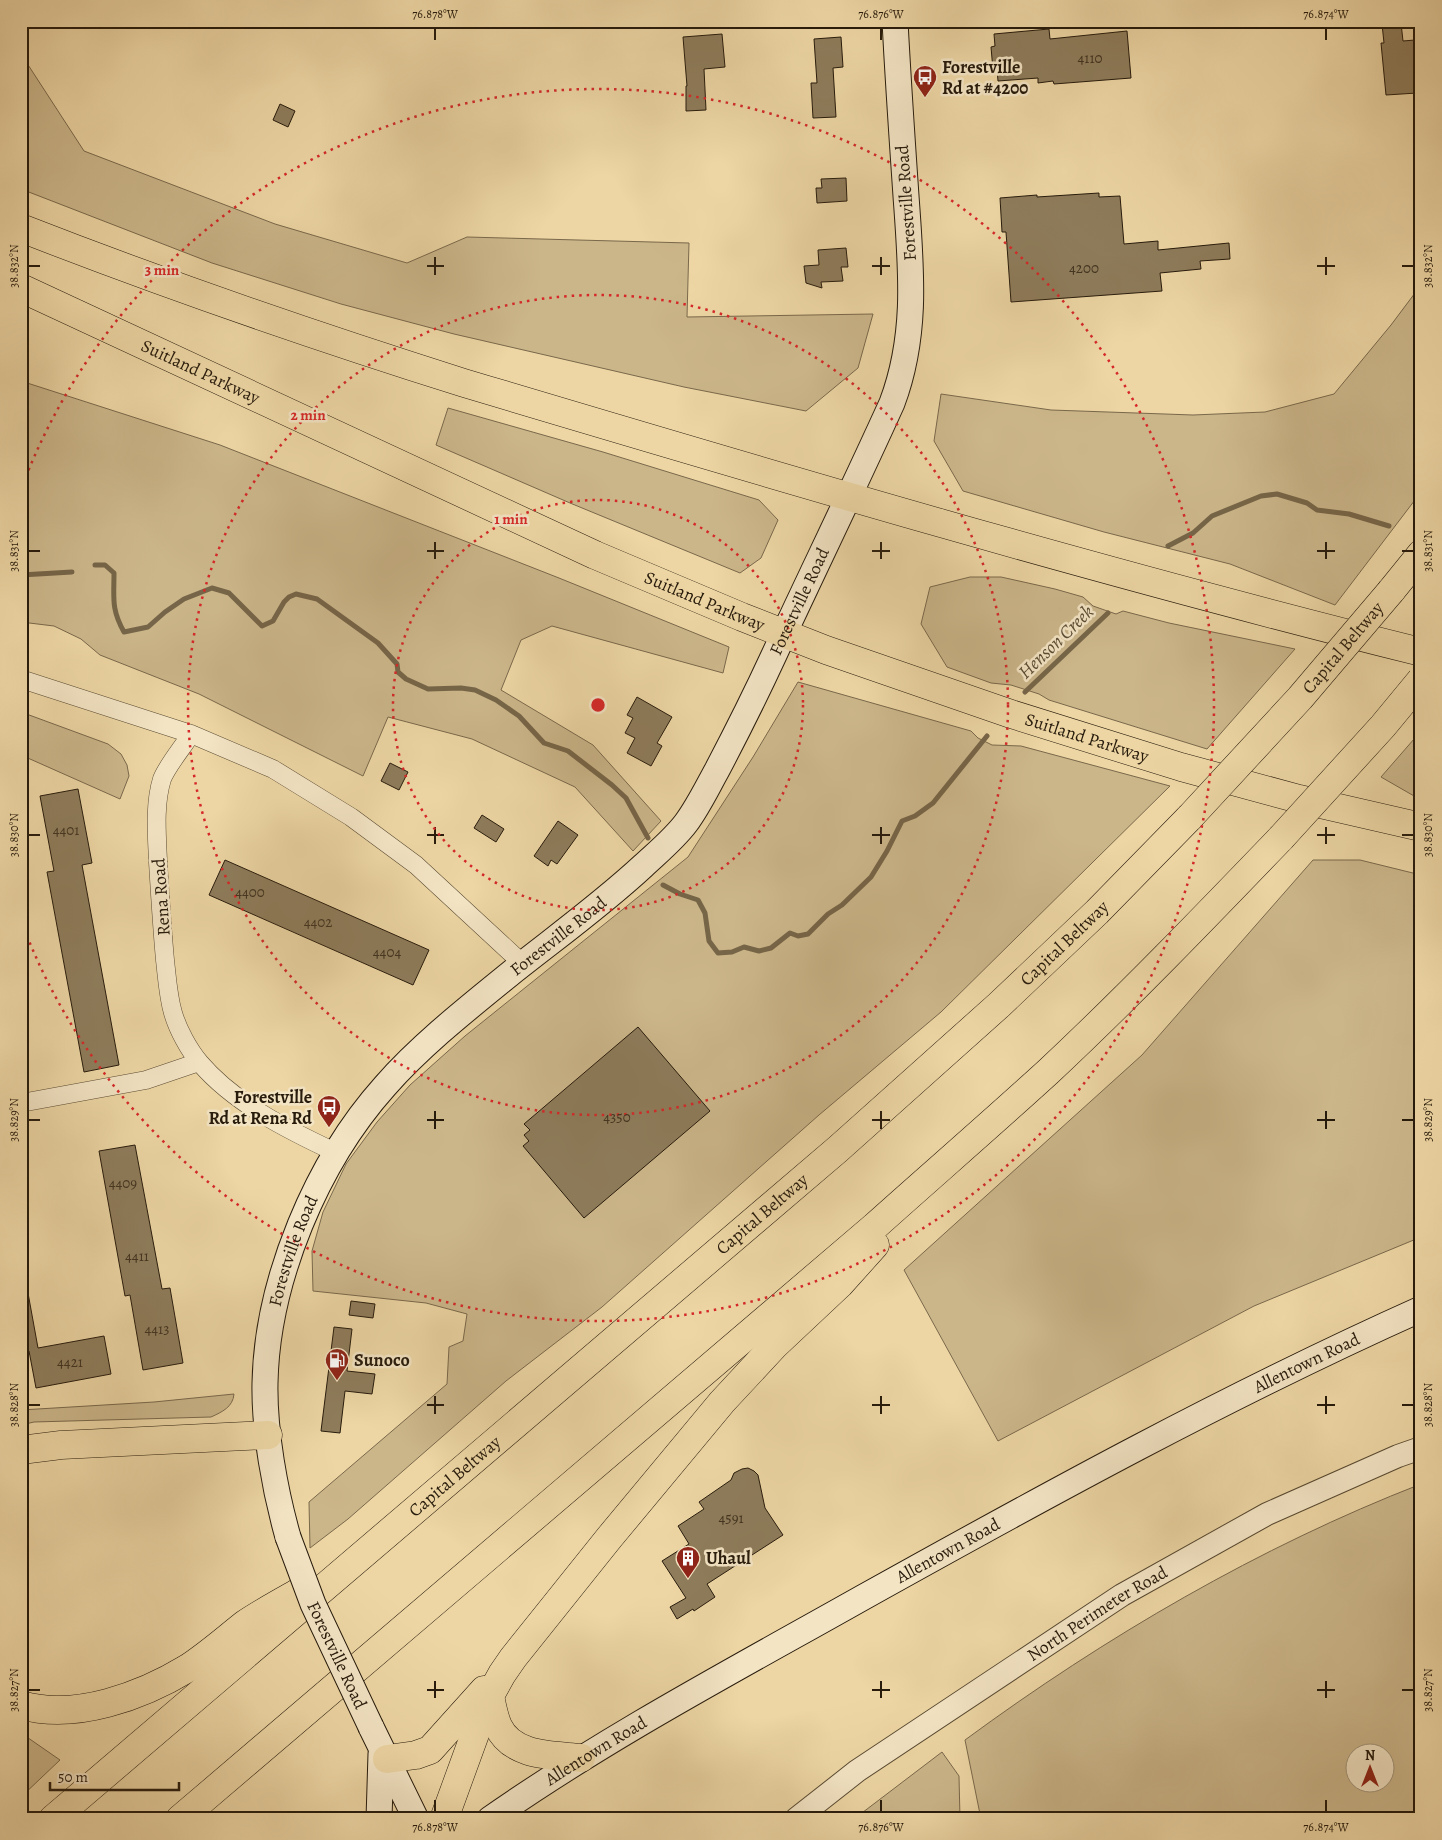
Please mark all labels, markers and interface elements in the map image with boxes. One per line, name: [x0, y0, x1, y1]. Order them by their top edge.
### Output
text: 76.878°W: [412, 6, 459, 22]
text: 76.876°W: [858, 6, 905, 22]
text: 76.874°W: [1303, 6, 1349, 22]
house number: 4110: [1077, 48, 1103, 68]
place label: Forestville Rd at #4200: [942, 55, 1028, 100]
bus stop icon: Forestville Rd at #4200: [912, 64, 938, 98]
street label: Forestville Road: [890, 144, 922, 262]
text: 38.832°N: [6, 244, 22, 288]
text: 38.832°N: [1420, 244, 1436, 288]
house number: 4200: [1069, 258, 1099, 278]
text: 3 min: [145, 260, 180, 280]
street label: Suitland Parkway: [137, 334, 265, 410]
text: 2 min: [290, 405, 326, 425]
text: 1 min: [494, 509, 528, 529]
text: 38.831°N: [6, 530, 22, 572]
text: 38.831°N: [1420, 530, 1436, 572]
street label: Forestville Road: [764, 543, 835, 659]
street label: Suitland Parkway: [641, 565, 769, 637]
street label: Capital Beltway: [1297, 596, 1389, 699]
water label: Henson Creek: [1012, 599, 1100, 685]
centre of rings: [589, 696, 607, 714]
street label: Suitland Parkway: [1022, 707, 1153, 769]
text: 38.830°N: [6, 813, 22, 857]
text: 38.830°N: [1420, 813, 1436, 857]
house number: 4401: [53, 820, 79, 840]
street label: Rena Road: [146, 857, 176, 937]
house number: 4400: [235, 882, 265, 902]
street label: Forestville Road: [505, 890, 612, 981]
street label: Capital Beltway: [1015, 894, 1115, 991]
house number: 4402: [304, 912, 332, 932]
house number: 4404: [373, 942, 401, 962]
place label: Forestville Rd at Rena Rd: [208, 1085, 312, 1130]
bus stop icon: Forestville Rd at Rena Rd: [316, 1094, 342, 1128]
text: 38.829°N: [6, 1098, 22, 1142]
text: 38.829°N: [1420, 1098, 1436, 1142]
house number: 4350: [603, 1107, 631, 1127]
street label: Capital Beltway: [711, 1167, 814, 1260]
house number: 4409: [109, 1173, 137, 1193]
street label: Forestville Road: [263, 1191, 324, 1309]
house number: 4411: [125, 1246, 149, 1266]
house number: 4413: [145, 1319, 169, 1339]
street label: Allentown Road: [1249, 1327, 1364, 1399]
fuel station icon: Sunoco: [324, 1347, 350, 1381]
place label: Sunoco: [354, 1348, 410, 1372]
house number: 4421: [57, 1352, 83, 1372]
text: 38.828°N: [6, 1383, 22, 1427]
text: 38.828°N: [1420, 1383, 1436, 1427]
street label: Capital Beltway: [403, 1429, 507, 1522]
house number: 4591: [718, 1508, 744, 1528]
street label: Allentown Road: [891, 1512, 1004, 1589]
building icon: Uhaul: [675, 1545, 701, 1579]
place label: Uhaul: [706, 1546, 751, 1570]
street label: North Perimeter Road: [1022, 1560, 1172, 1667]
street label: Forestville Road: [301, 1597, 373, 1713]
text: 38.827°N: [6, 1668, 22, 1712]
text: 38.827°N: [1420, 1668, 1436, 1712]
street label: Allentown Road: [539, 1710, 651, 1792]
north arrow: [1344, 1742, 1394, 1792]
text: N: [1365, 1746, 1375, 1765]
scale bar: [50, 1760, 179, 1792]
text: 50 m: [58, 1767, 88, 1787]
text: 76.878°W: [412, 1819, 459, 1835]
text: 76.876°W: [858, 1819, 905, 1835]
text: 76.874°W: [1303, 1819, 1349, 1835]

